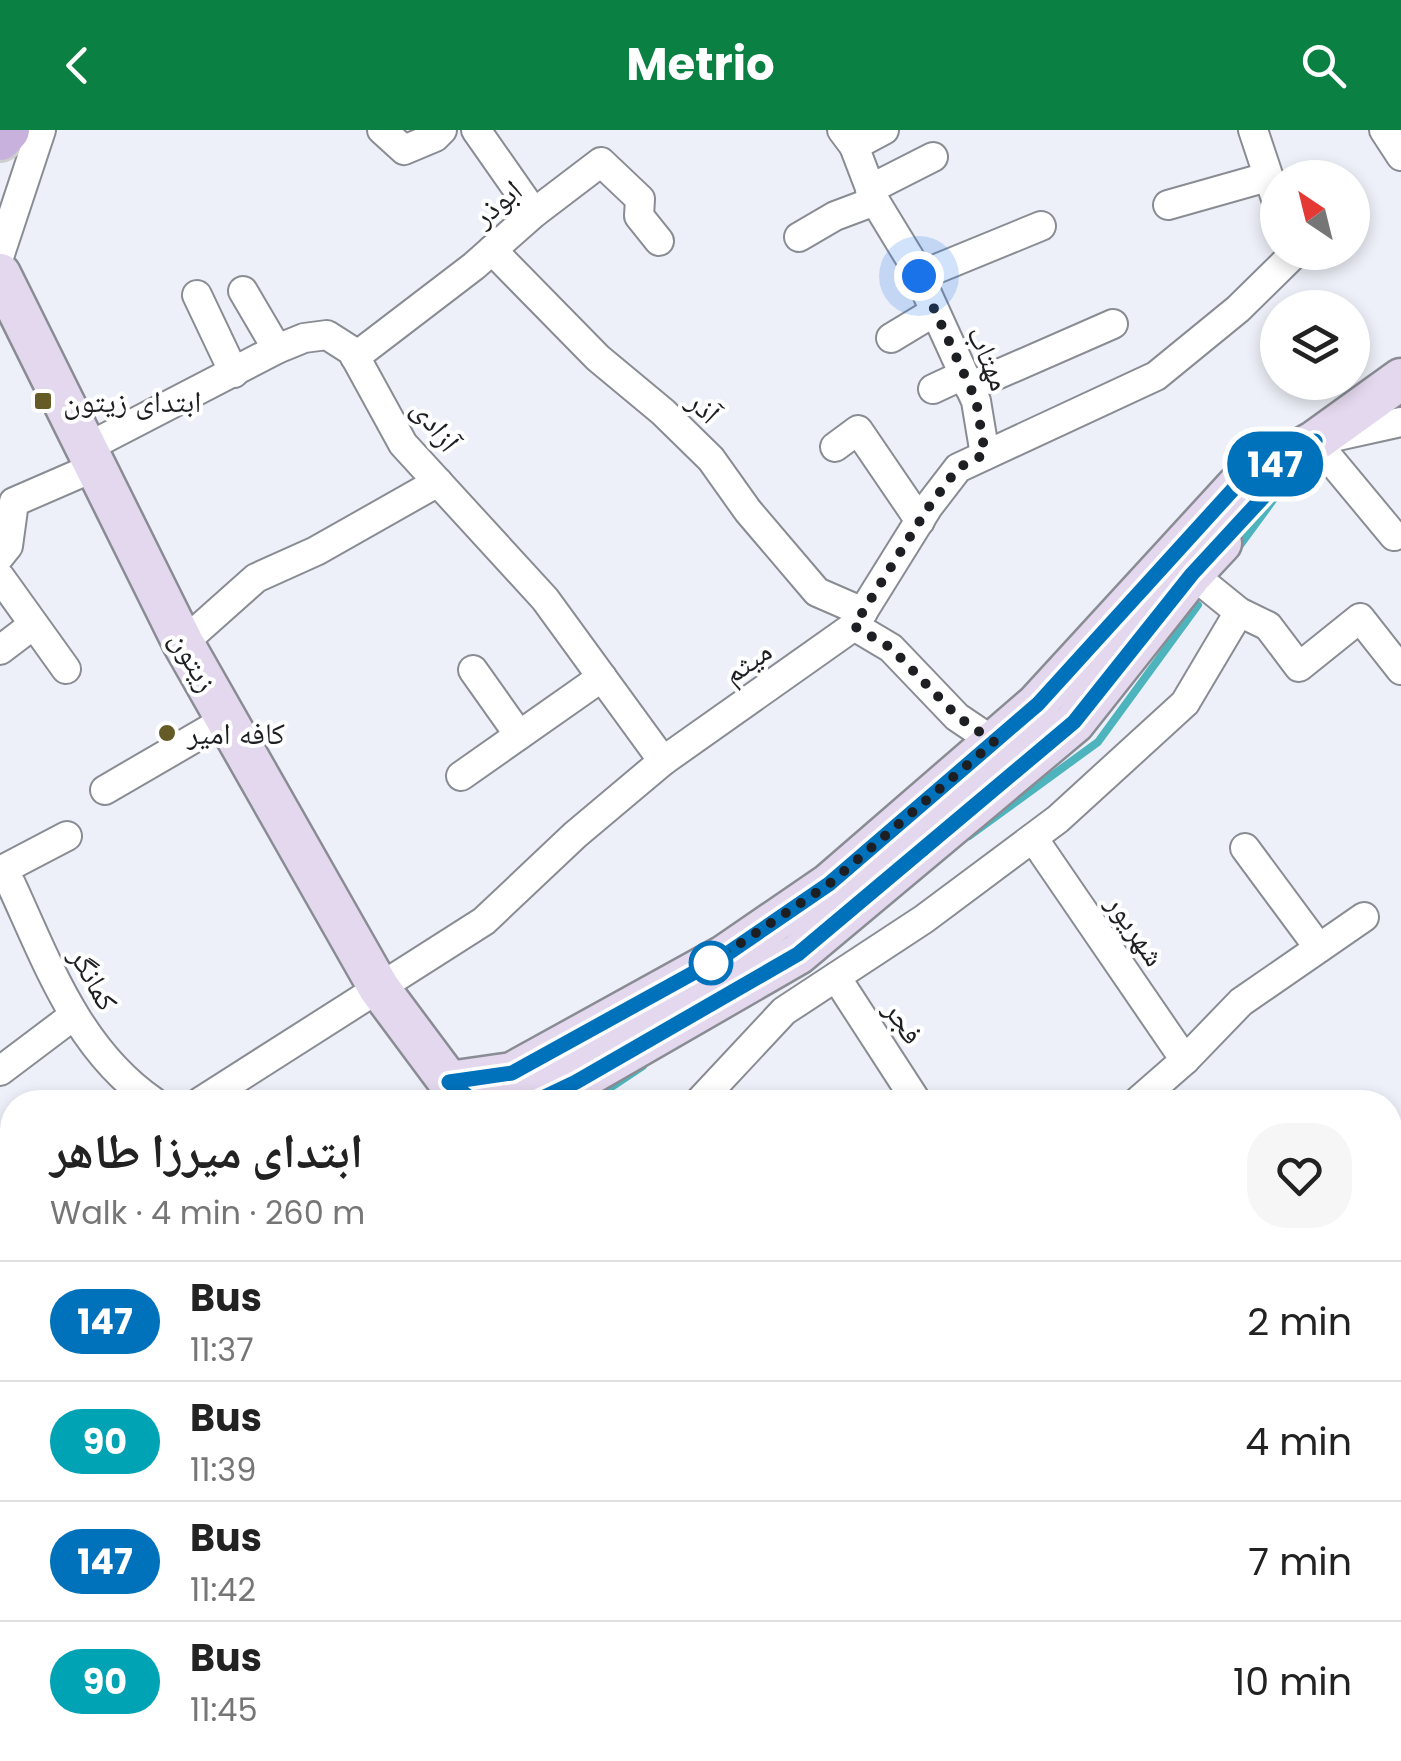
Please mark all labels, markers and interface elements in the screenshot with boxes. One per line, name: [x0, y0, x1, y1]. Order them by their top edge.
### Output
text: Metrio: [626, 33, 775, 96]
icon: back: [50, 38, 105, 93]
icon: search: [1296, 38, 1351, 93]
north arrow: [1260, 160, 1370, 270]
map controls: [1260, 160, 1370, 400]
street label: ابوذر: [462, 169, 531, 237]
your location: [894, 251, 944, 301]
button: layers: [1260, 290, 1370, 400]
street label: مهتاب: [956, 319, 1022, 397]
place label: ابتدای زیتون: [63, 380, 201, 423]
street label: آذر: [677, 380, 731, 434]
street label: آزادی: [402, 389, 471, 462]
marker: ابتدای زیتون: [32, 390, 54, 412]
line badge: 147: [1218, 432, 1332, 496]
text: 147: [1247, 440, 1303, 489]
street label: زیتون: [160, 622, 228, 700]
street label: میثم: [714, 630, 780, 694]
place label: کافه امیر: [186, 712, 285, 755]
marker: کافه امیر: [156, 722, 178, 744]
street label: شهریور: [1095, 884, 1176, 975]
street label: کمانگر: [59, 939, 129, 1019]
unlabelled marker: [690, 942, 732, 984]
street label: فجر: [873, 991, 934, 1052]
text: ابتدای میرزا طاهر: [50, 1118, 363, 1185]
button: heart: [1247, 1123, 1352, 1228]
text: Walk · 4 min · 260 m: [50, 1190, 365, 1235]
text: Bus: [190, 1271, 262, 1324]
text: 2 min: [1247, 1295, 1352, 1348]
text: 147: [77, 1297, 133, 1346]
text: 11:37: [190, 1327, 254, 1372]
text: Bus: [190, 1391, 262, 1444]
text: 4 min: [1245, 1415, 1352, 1468]
text: 90: [83, 1417, 127, 1466]
text: 11:39: [190, 1447, 256, 1492]
text: Bus: [190, 1511, 262, 1564]
text: 7 min: [1248, 1535, 1352, 1588]
text: 147: [77, 1537, 133, 1586]
text: 11:42: [190, 1567, 256, 1612]
text: Bus: [190, 1631, 262, 1684]
text: 10 min: [1233, 1655, 1352, 1708]
text: 90: [83, 1657, 127, 1706]
text: 11:45: [190, 1687, 258, 1732]

